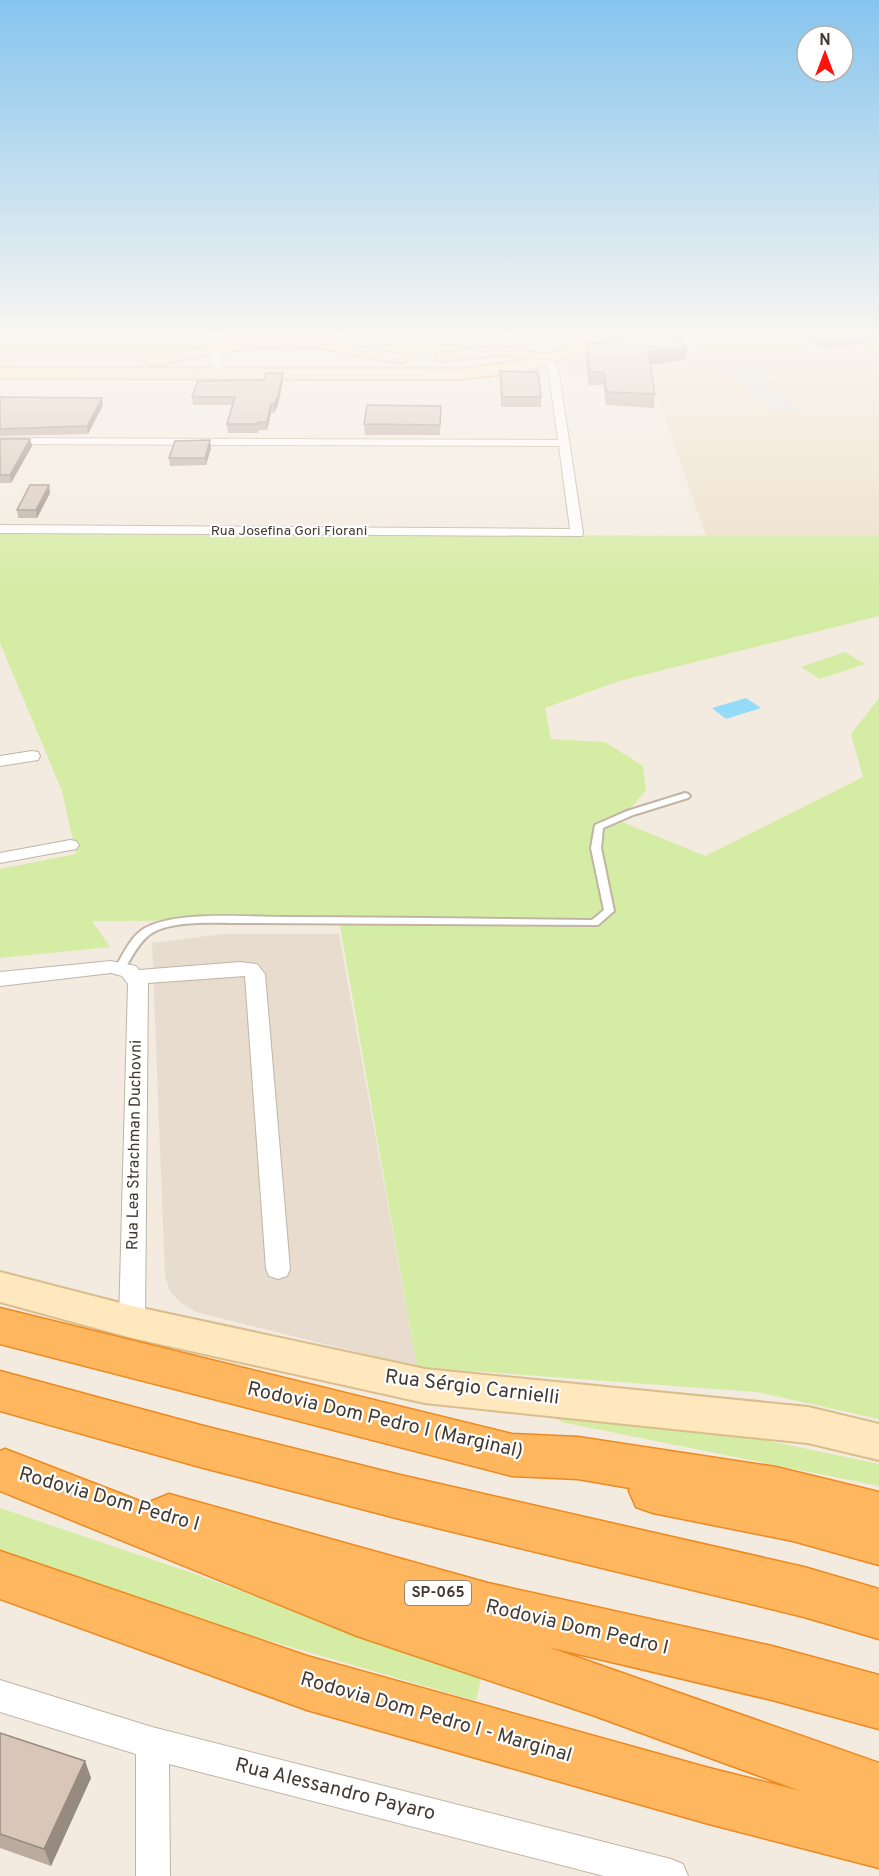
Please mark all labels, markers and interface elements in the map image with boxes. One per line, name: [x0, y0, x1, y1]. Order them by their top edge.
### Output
north arrow: [795, 24, 855, 84]
text: N: [819, 31, 831, 51]
street label: Rua Josefina Gori Fiorani: [211, 523, 367, 540]
street label: Rua Lea Strachman Duchovni: [123, 1040, 147, 1250]
street label: Rua Sérgio Carnielli: [383, 1364, 561, 1412]
street label: Rodovia Dom Pedro I (Marginal): [244, 1377, 526, 1465]
street label: Rodovia Dom Pedro I: [15, 1462, 203, 1538]
road number: SP-065: [405, 1581, 471, 1605]
street label: Rodovia Dom Pedro I: [483, 1594, 671, 1662]
street label: Rodovia Dom Pedro I - Marginal: [297, 1667, 575, 1769]
street label: Rua Alessandro Payaro: [232, 1753, 438, 1827]

